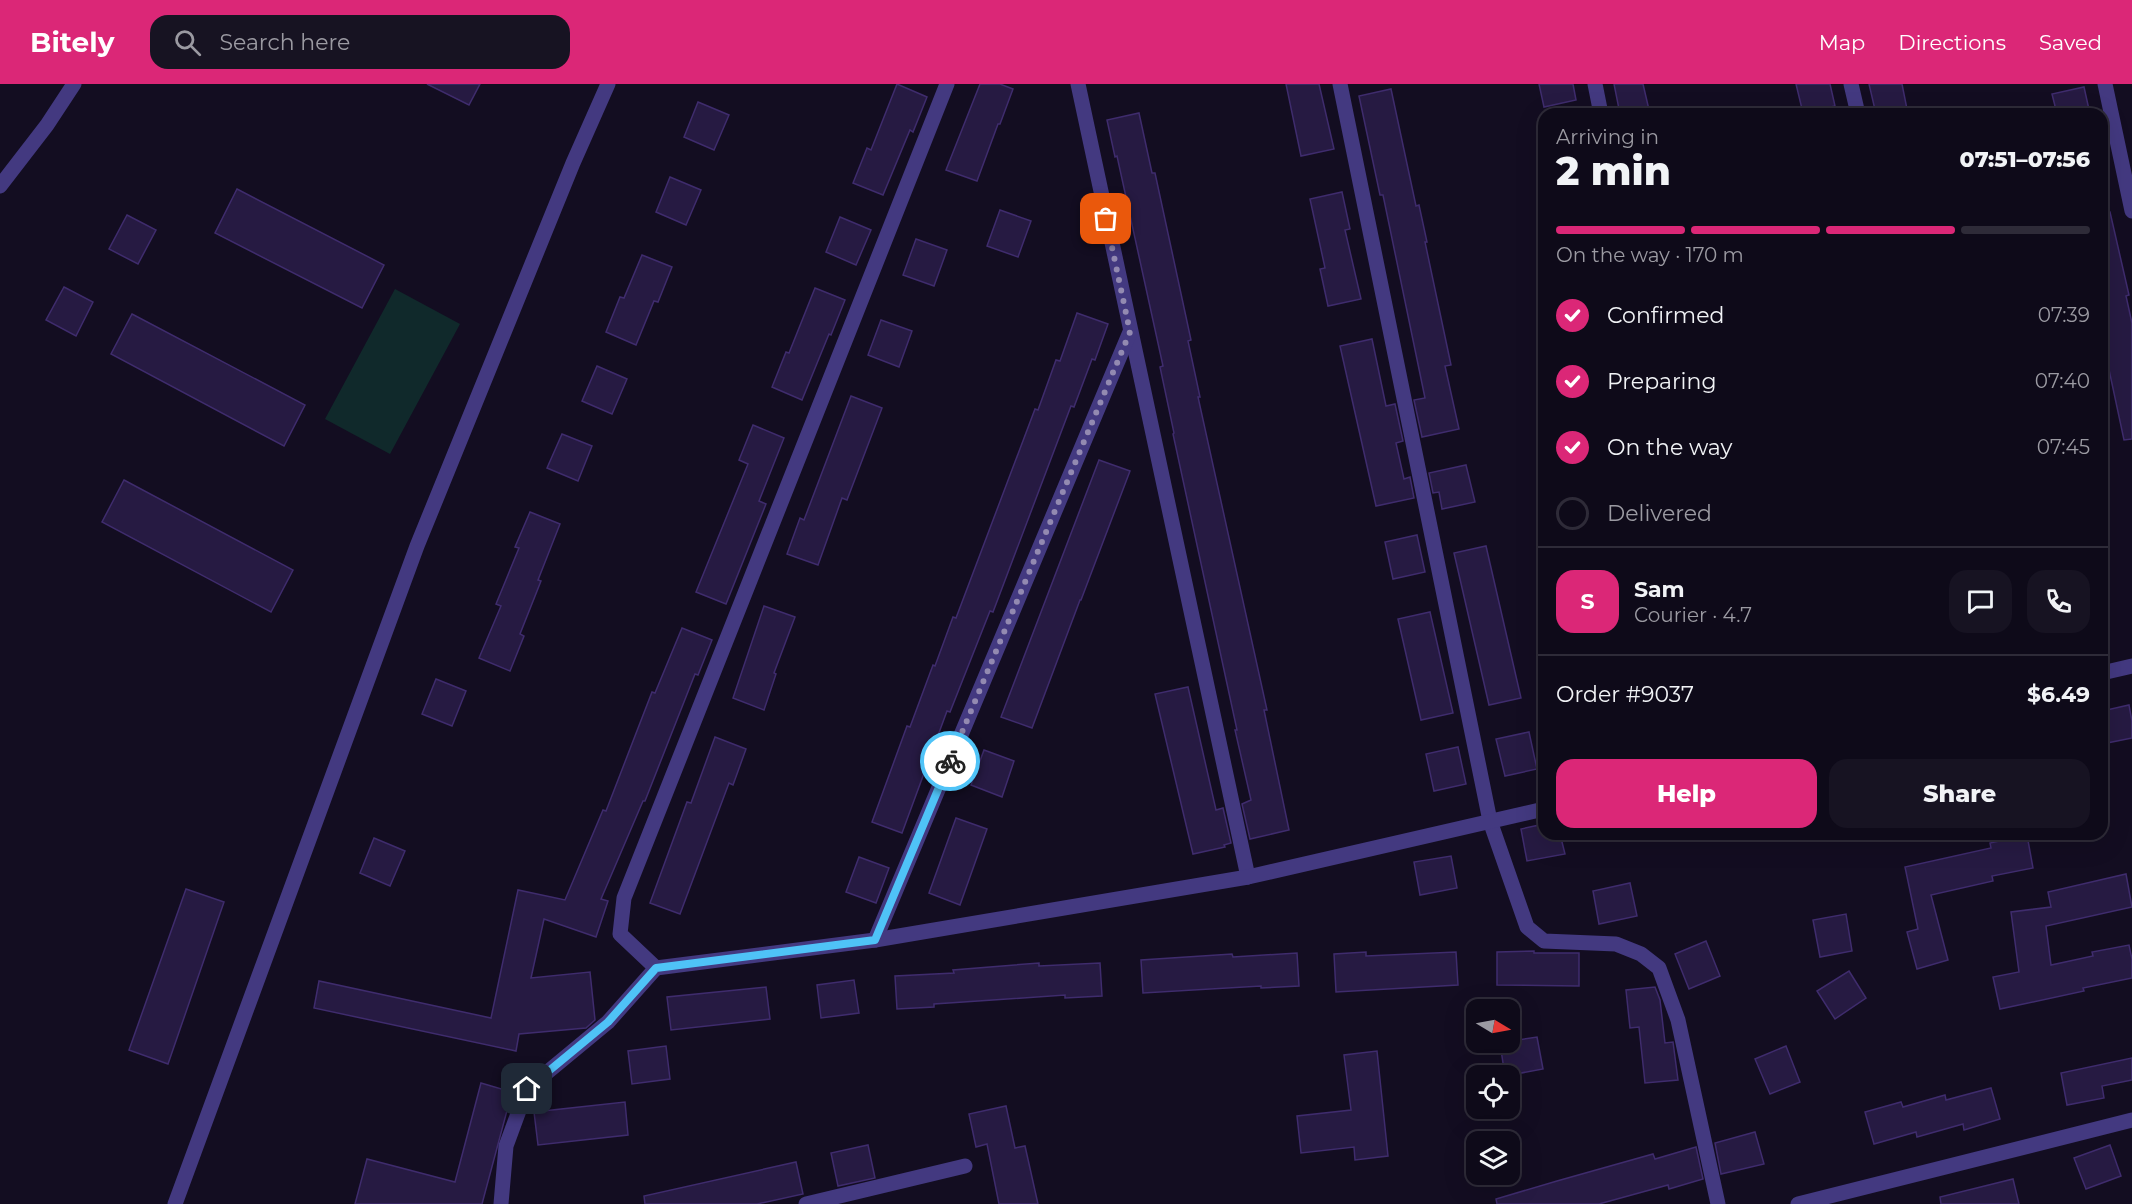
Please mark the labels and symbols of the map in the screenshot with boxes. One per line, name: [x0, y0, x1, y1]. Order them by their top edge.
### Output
pin: [1080, 193, 1131, 244]
courier: [920, 731, 980, 791]
north arrow: [1466, 999, 1520, 1053]
pin: [501, 1063, 552, 1114]

